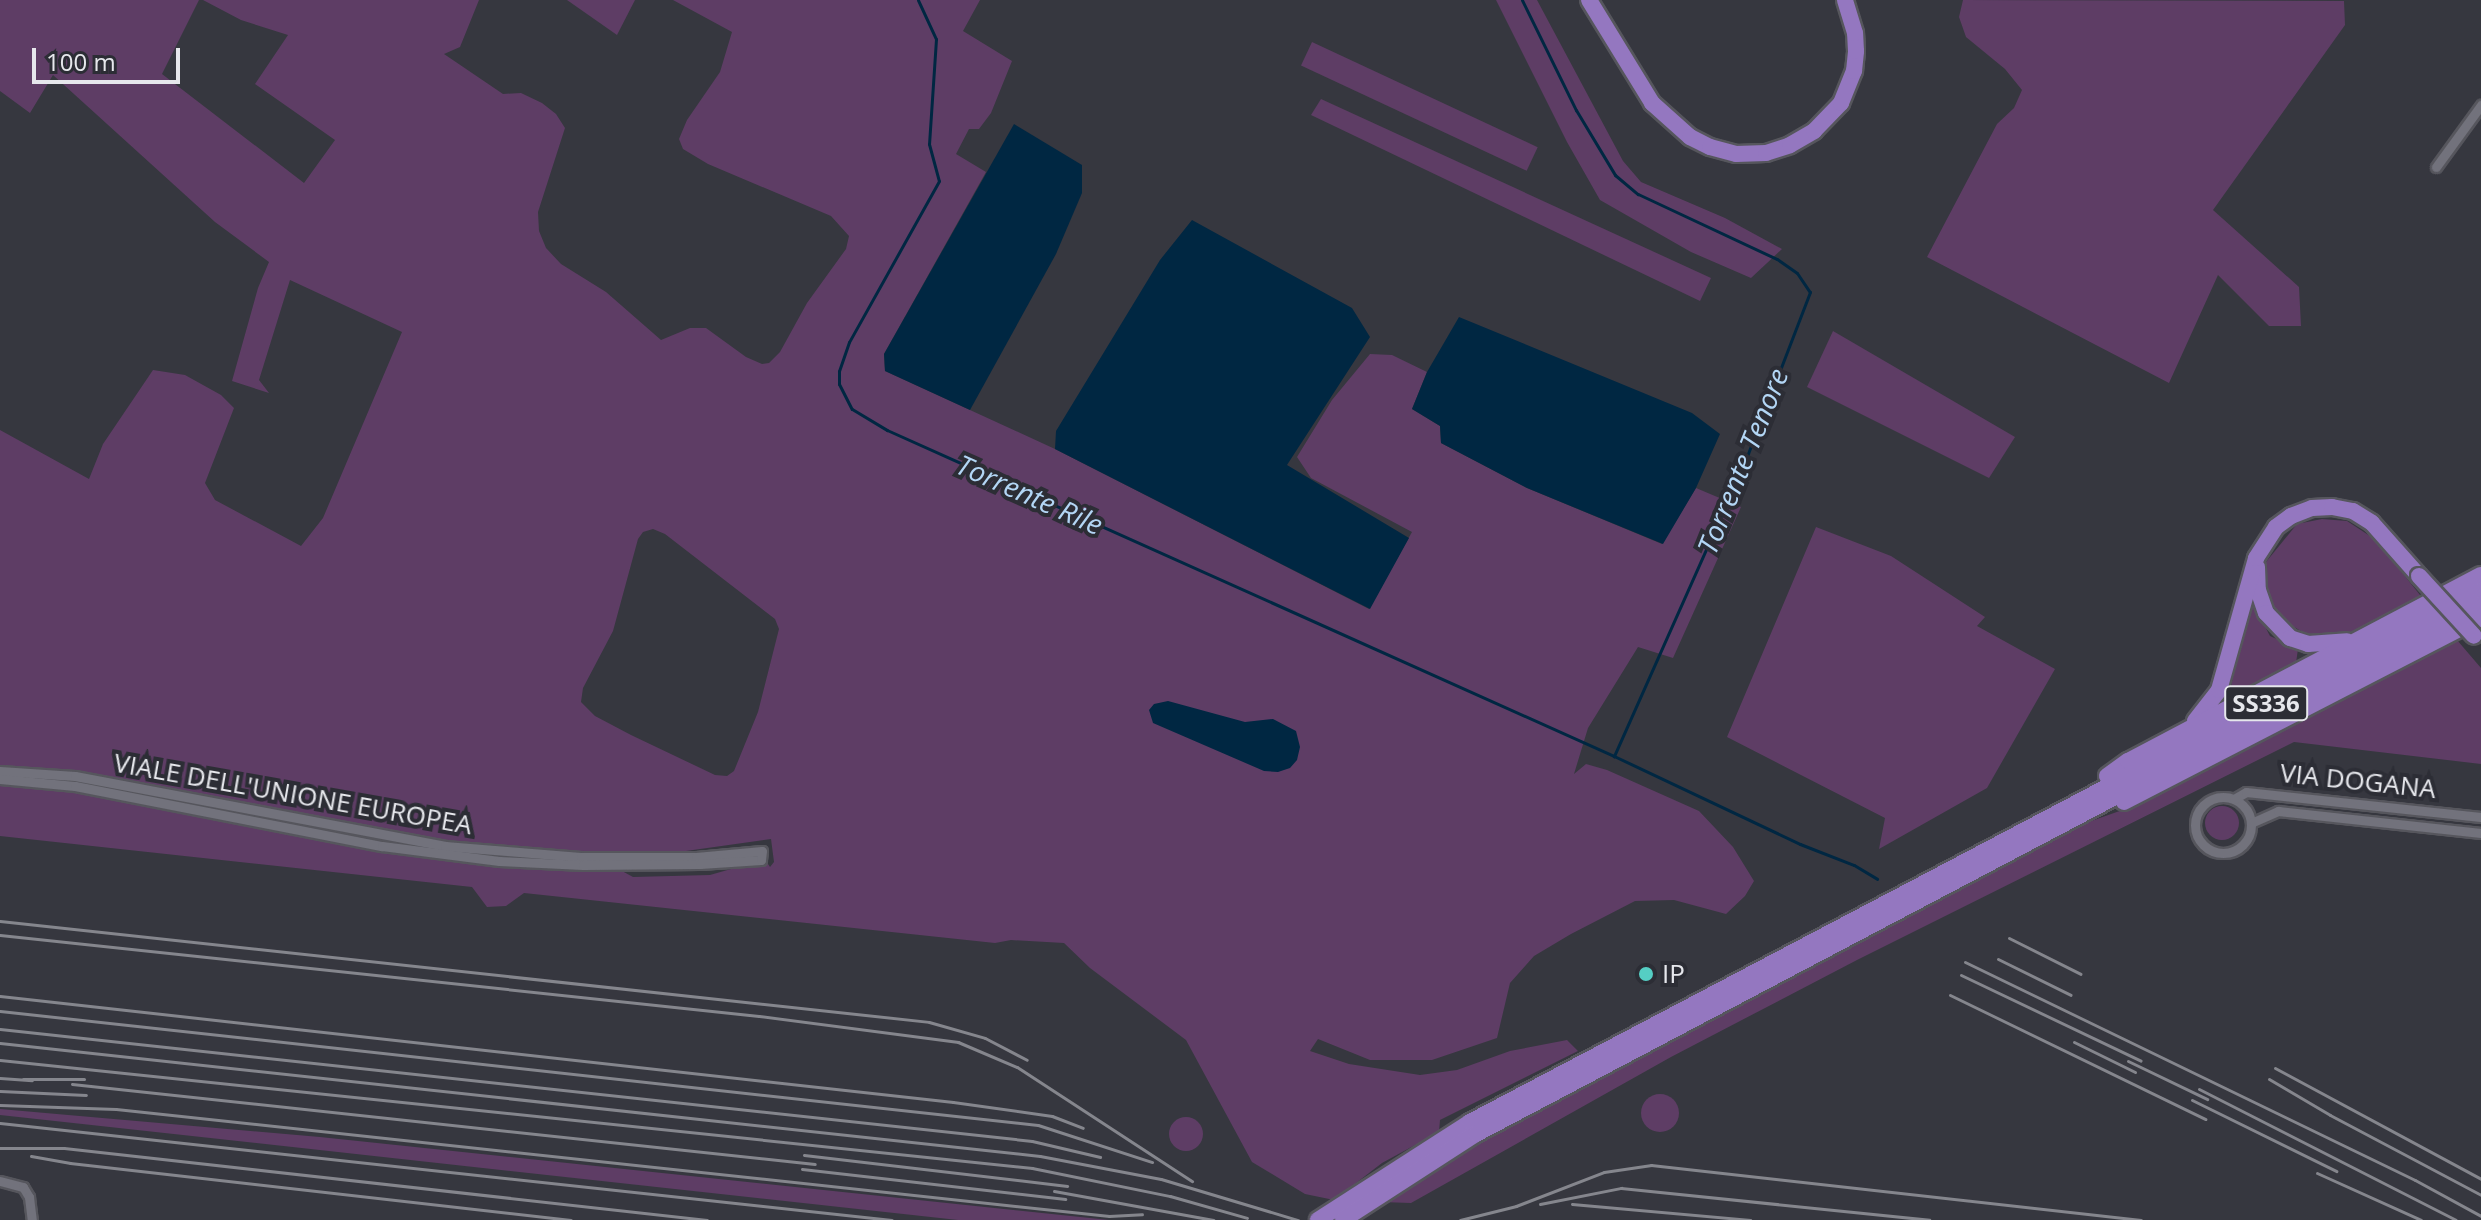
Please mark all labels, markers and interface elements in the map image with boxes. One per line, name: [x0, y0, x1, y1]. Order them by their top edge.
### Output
scale bar: [36, 32, 184, 82]
text: 100 m: [46, 45, 116, 78]
water label: Torrente Tenore: [1689, 363, 1795, 559]
water label: Torrente Rile: [952, 447, 1108, 541]
road number: SS336: [2224, 683, 2308, 723]
street label: VIALE DELL'UNIONE EUROPEA: [111, 747, 475, 841]
street label: VIA DOGANA: [2279, 757, 2437, 805]
place label: IP: [1662, 958, 1685, 990]
marker: IP: [1637, 965, 1655, 983]

